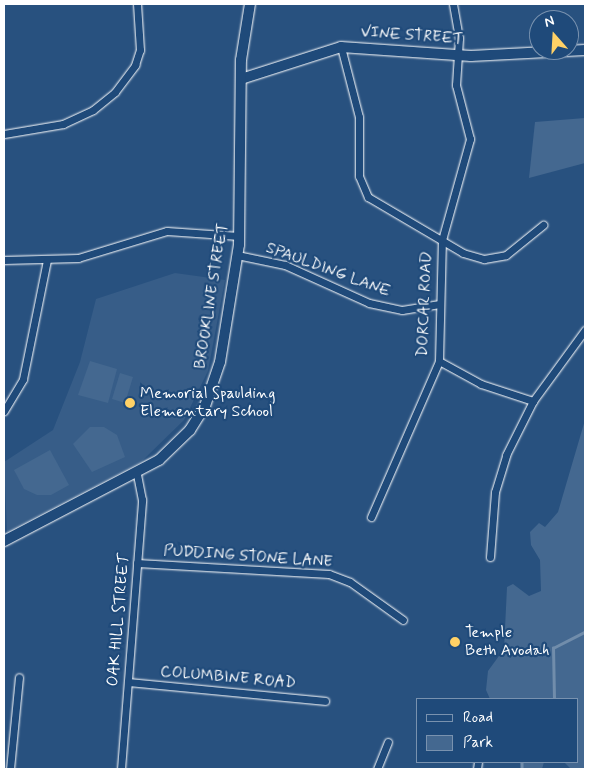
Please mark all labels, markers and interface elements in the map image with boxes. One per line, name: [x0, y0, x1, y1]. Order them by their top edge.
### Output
north arrow: [529, 10, 579, 60]
text: N: [542, 12, 557, 32]
street label: VINE STREET: [359, 23, 465, 49]
street label: BROOKLINE STREET: [191, 221, 233, 371]
street label: SPAULDING LANE: [263, 239, 393, 301]
street label: DORCAR ROAD: [414, 251, 436, 357]
place label: Memorial Spaulding Elementary School: [140, 384, 273, 422]
marker: Memorial Spaulding Elementary School: [124, 397, 136, 409]
street label: PUDDING STONE LANE: [161, 541, 335, 573]
street label: OAK HILL STREET: [103, 550, 135, 690]
place label: Temple Beth Avodah: [465, 623, 549, 661]
marker: Temple Beth Avodah: [449, 636, 461, 648]
street label: COLUMBINE ROAD: [160, 663, 296, 693]
legend: [416, 698, 579, 763]
text: Road: [463, 708, 493, 728]
text: Park: [463, 733, 493, 753]

